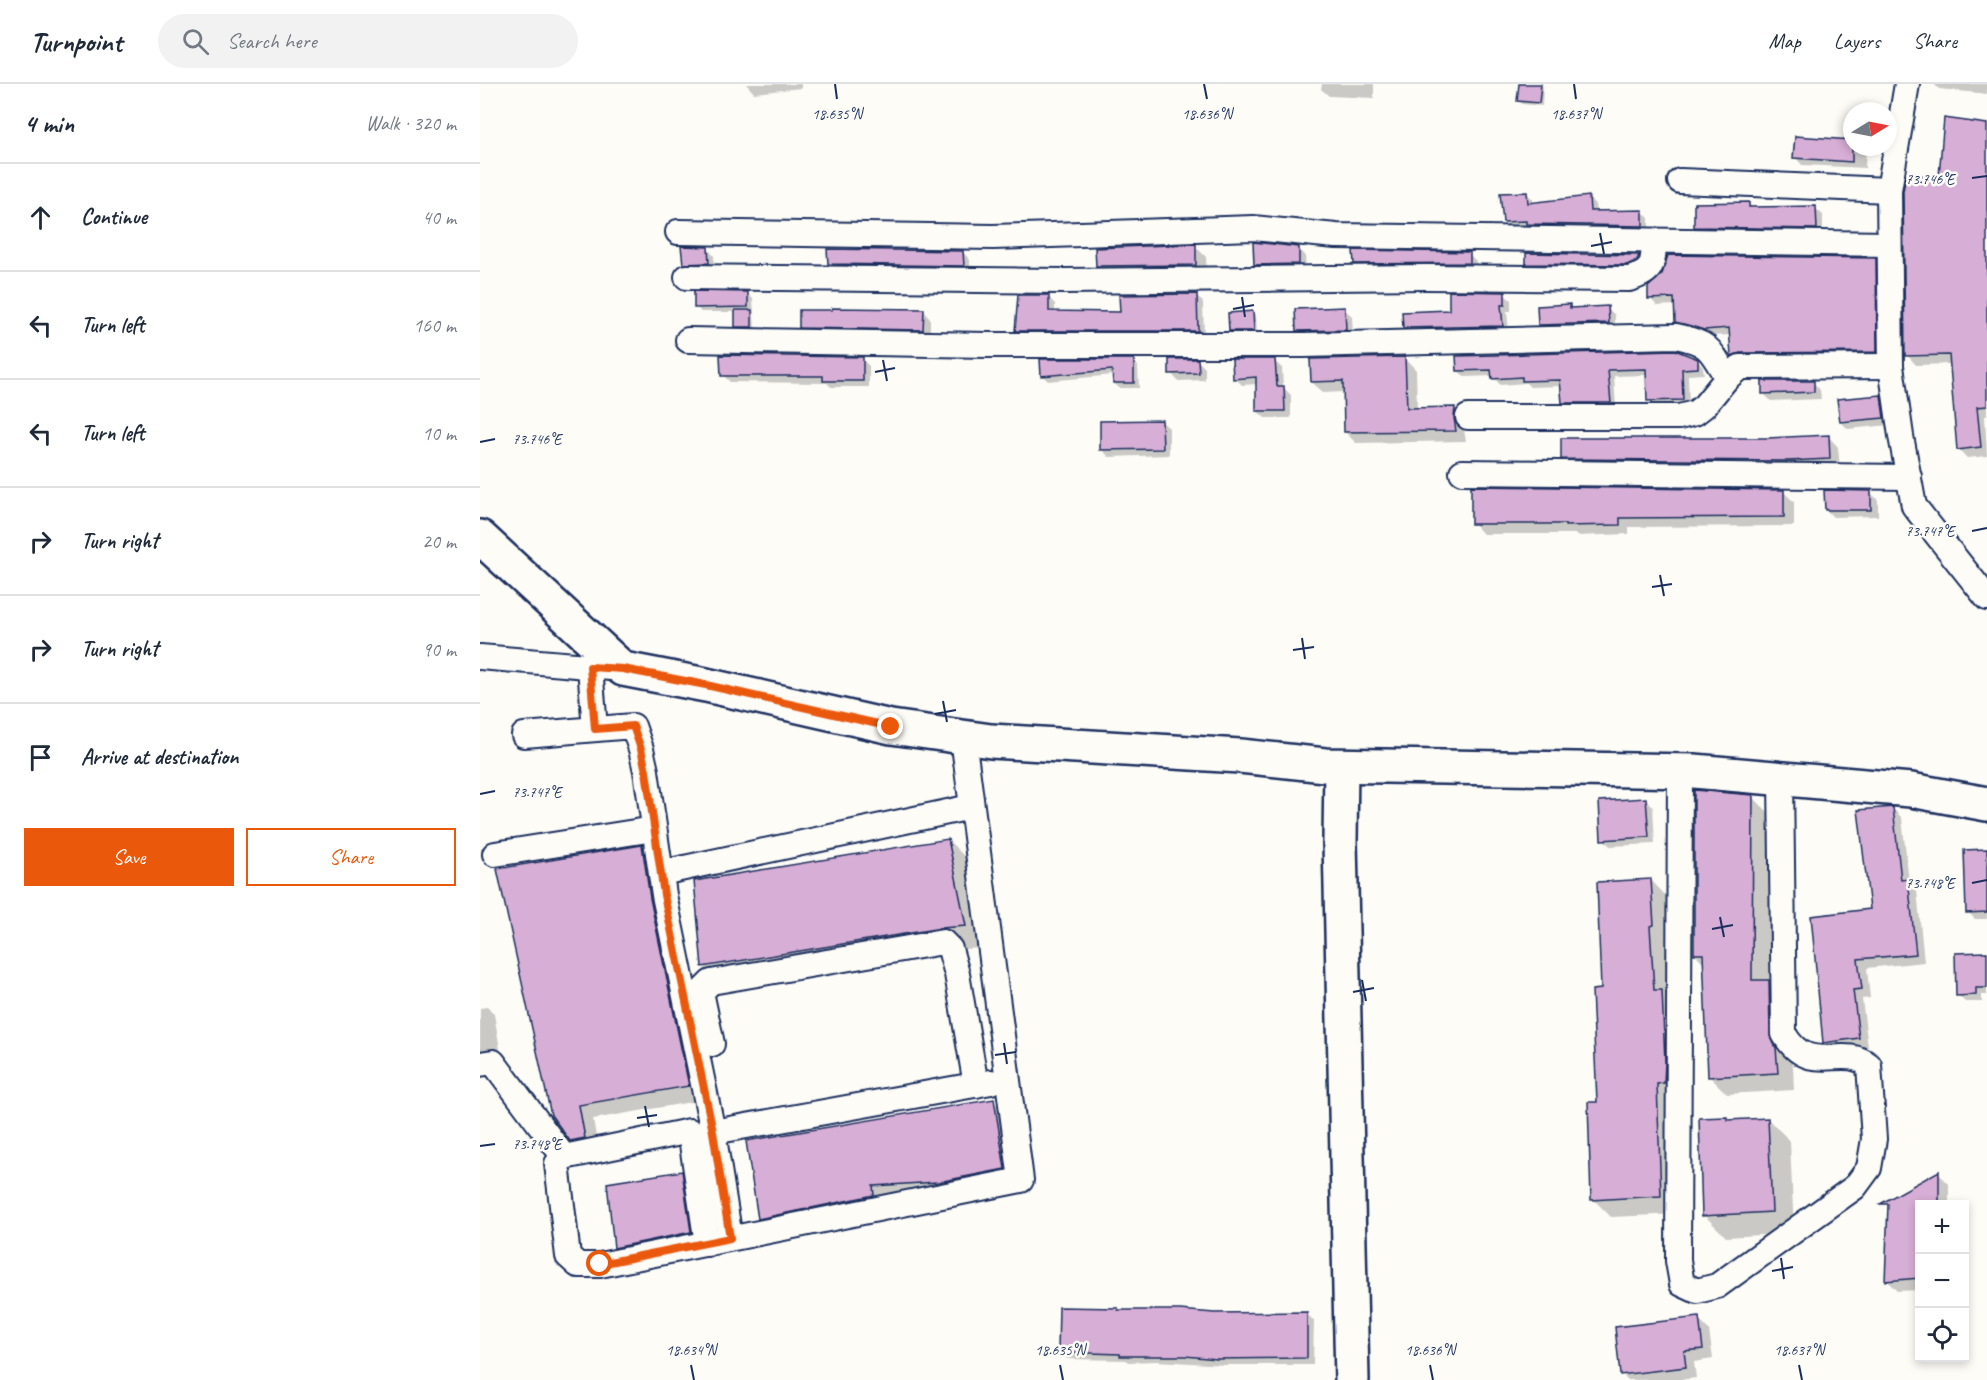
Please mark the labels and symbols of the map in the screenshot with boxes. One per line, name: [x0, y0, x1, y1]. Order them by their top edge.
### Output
north arrow: [1843, 102, 1897, 156]
text: 18.635°N: [812, 105, 865, 124]
text: 18.636°N: [1182, 105, 1235, 124]
text: 18.637°N: [1551, 105, 1604, 124]
text: 73.746°E: [1906, 170, 1957, 189]
text: 73.746°E: [513, 430, 564, 449]
text: 73.747°E: [1906, 522, 1957, 541]
route end: [877, 713, 903, 739]
text: 73.747°E: [513, 783, 564, 802]
text: 73.748°E: [1906, 874, 1957, 893]
text: 73.748°E: [513, 1135, 564, 1154]
route start: [586, 1250, 612, 1276]
text: 18.634°N: [666, 1341, 719, 1360]
text: 18.635°N: [1035, 1341, 1088, 1360]
text: 18.636°N: [1405, 1341, 1458, 1360]
text: 18.637°N: [1774, 1341, 1827, 1360]

